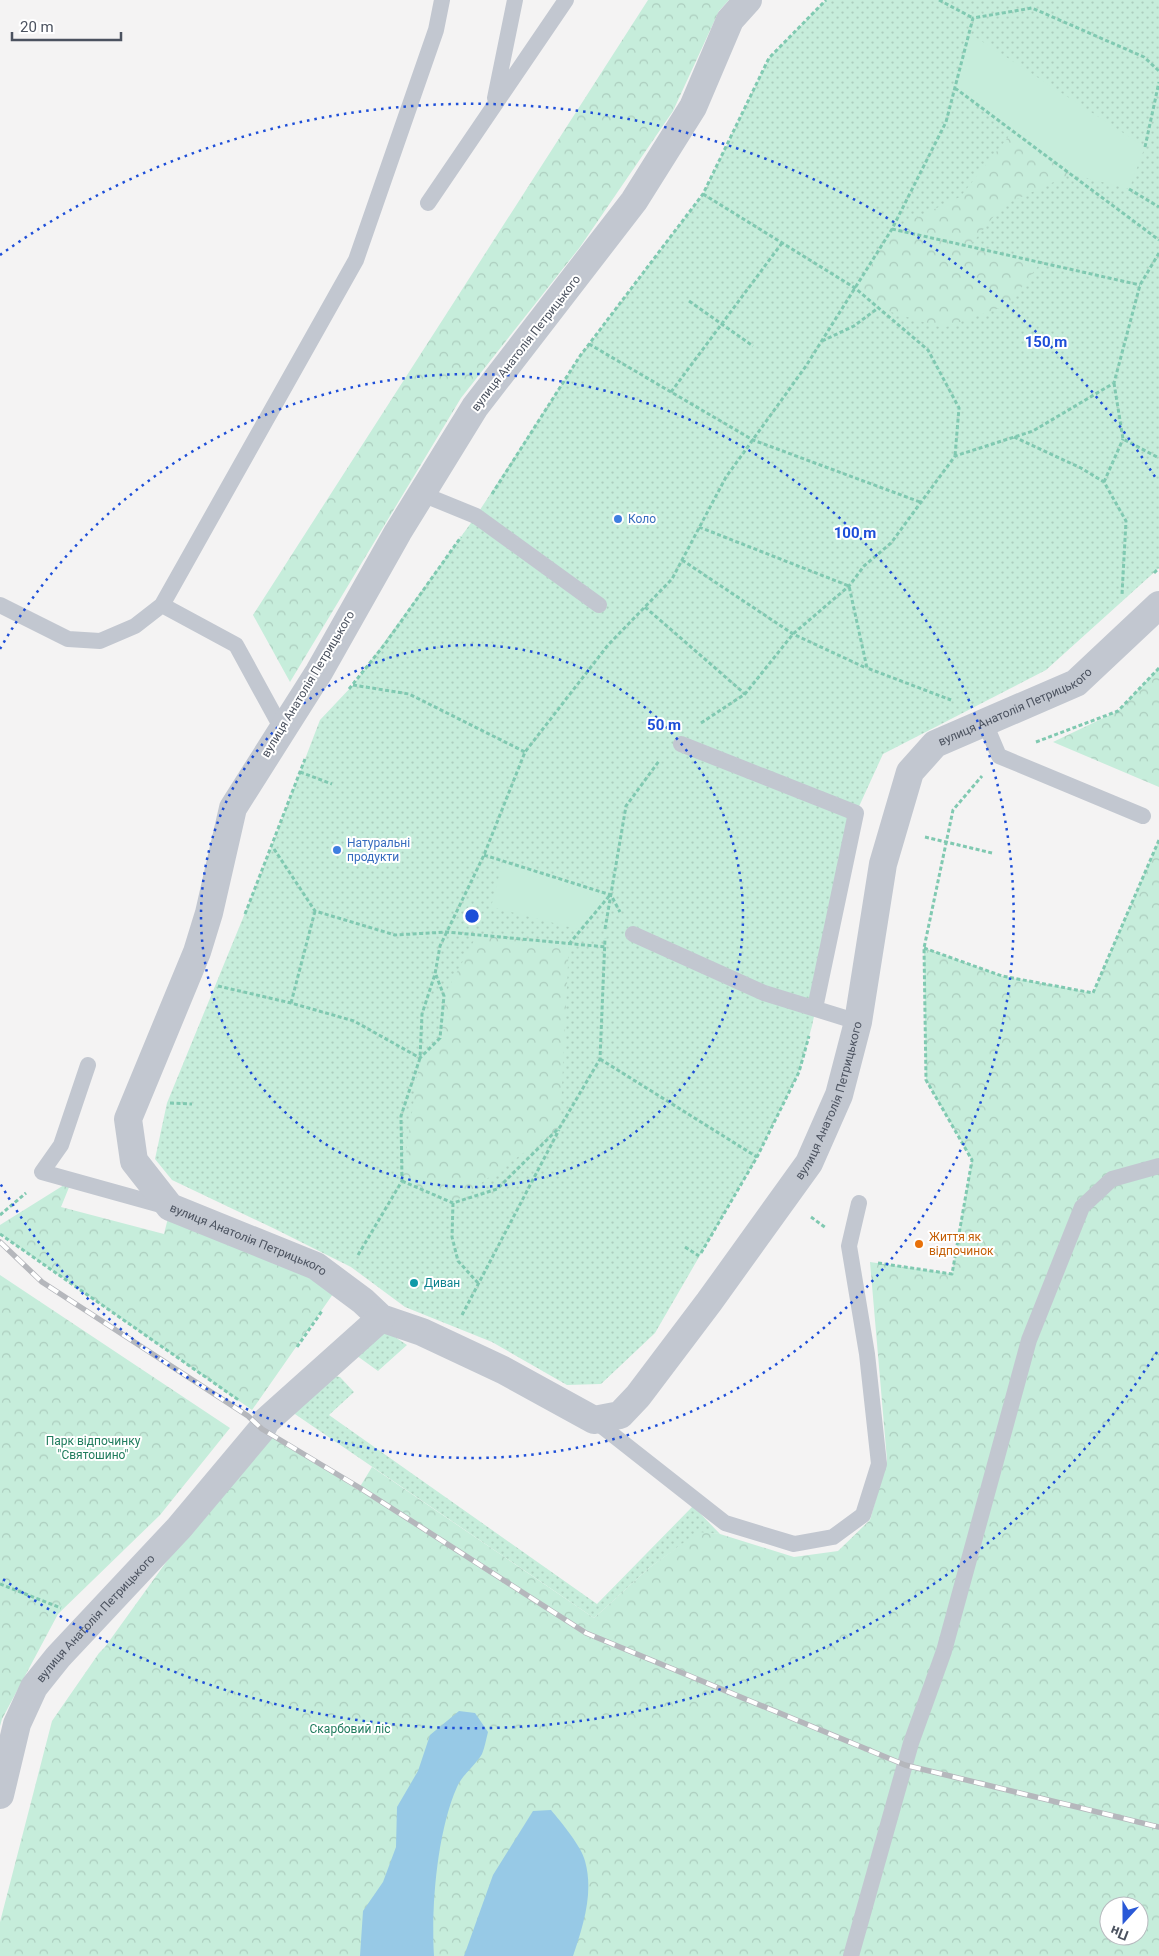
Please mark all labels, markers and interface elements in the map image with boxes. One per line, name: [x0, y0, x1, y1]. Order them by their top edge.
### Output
scale bar: [12, 10, 121, 42]
text: 20 m: [20, 18, 54, 36]
street label: вулиця Анатолія Петрицького: [469, 272, 584, 414]
text: 150 m: [1025, 333, 1067, 351]
place label: Коло: [628, 512, 656, 526]
marker: Коло: [612, 513, 624, 525]
text: 100 m: [834, 524, 876, 542]
street label: вулиця Анатолія Петрицького: [259, 608, 357, 760]
street label: вулиця Анатолія Петрицького: [936, 665, 1095, 749]
text: 50 m: [647, 716, 681, 734]
place label: Натуральні продукти: [347, 836, 410, 864]
marker: Натуральні продукти: [331, 844, 343, 856]
centre of rings: [463, 907, 481, 925]
street label: вулиця Анатолія Петрицького: [792, 1020, 865, 1182]
street label: вулиця Анатолія Петрицького: [168, 1201, 330, 1279]
place label: Життя як відпочинок: [929, 1230, 994, 1258]
marker: Життя як відпочинок: [913, 1238, 925, 1250]
place label: Диван: [424, 1276, 460, 1290]
marker: Диван: [408, 1277, 420, 1289]
park label: Парк відпочинку "Святошино": [46, 1434, 141, 1462]
street label: вулиця Анатолія Петрицького: [33, 1551, 158, 1685]
park label: Скарбовий ліс: [310, 1722, 390, 1736]
north arrow: [1099, 1896, 1149, 1946]
text: Пн: [1108, 1922, 1131, 1944]

